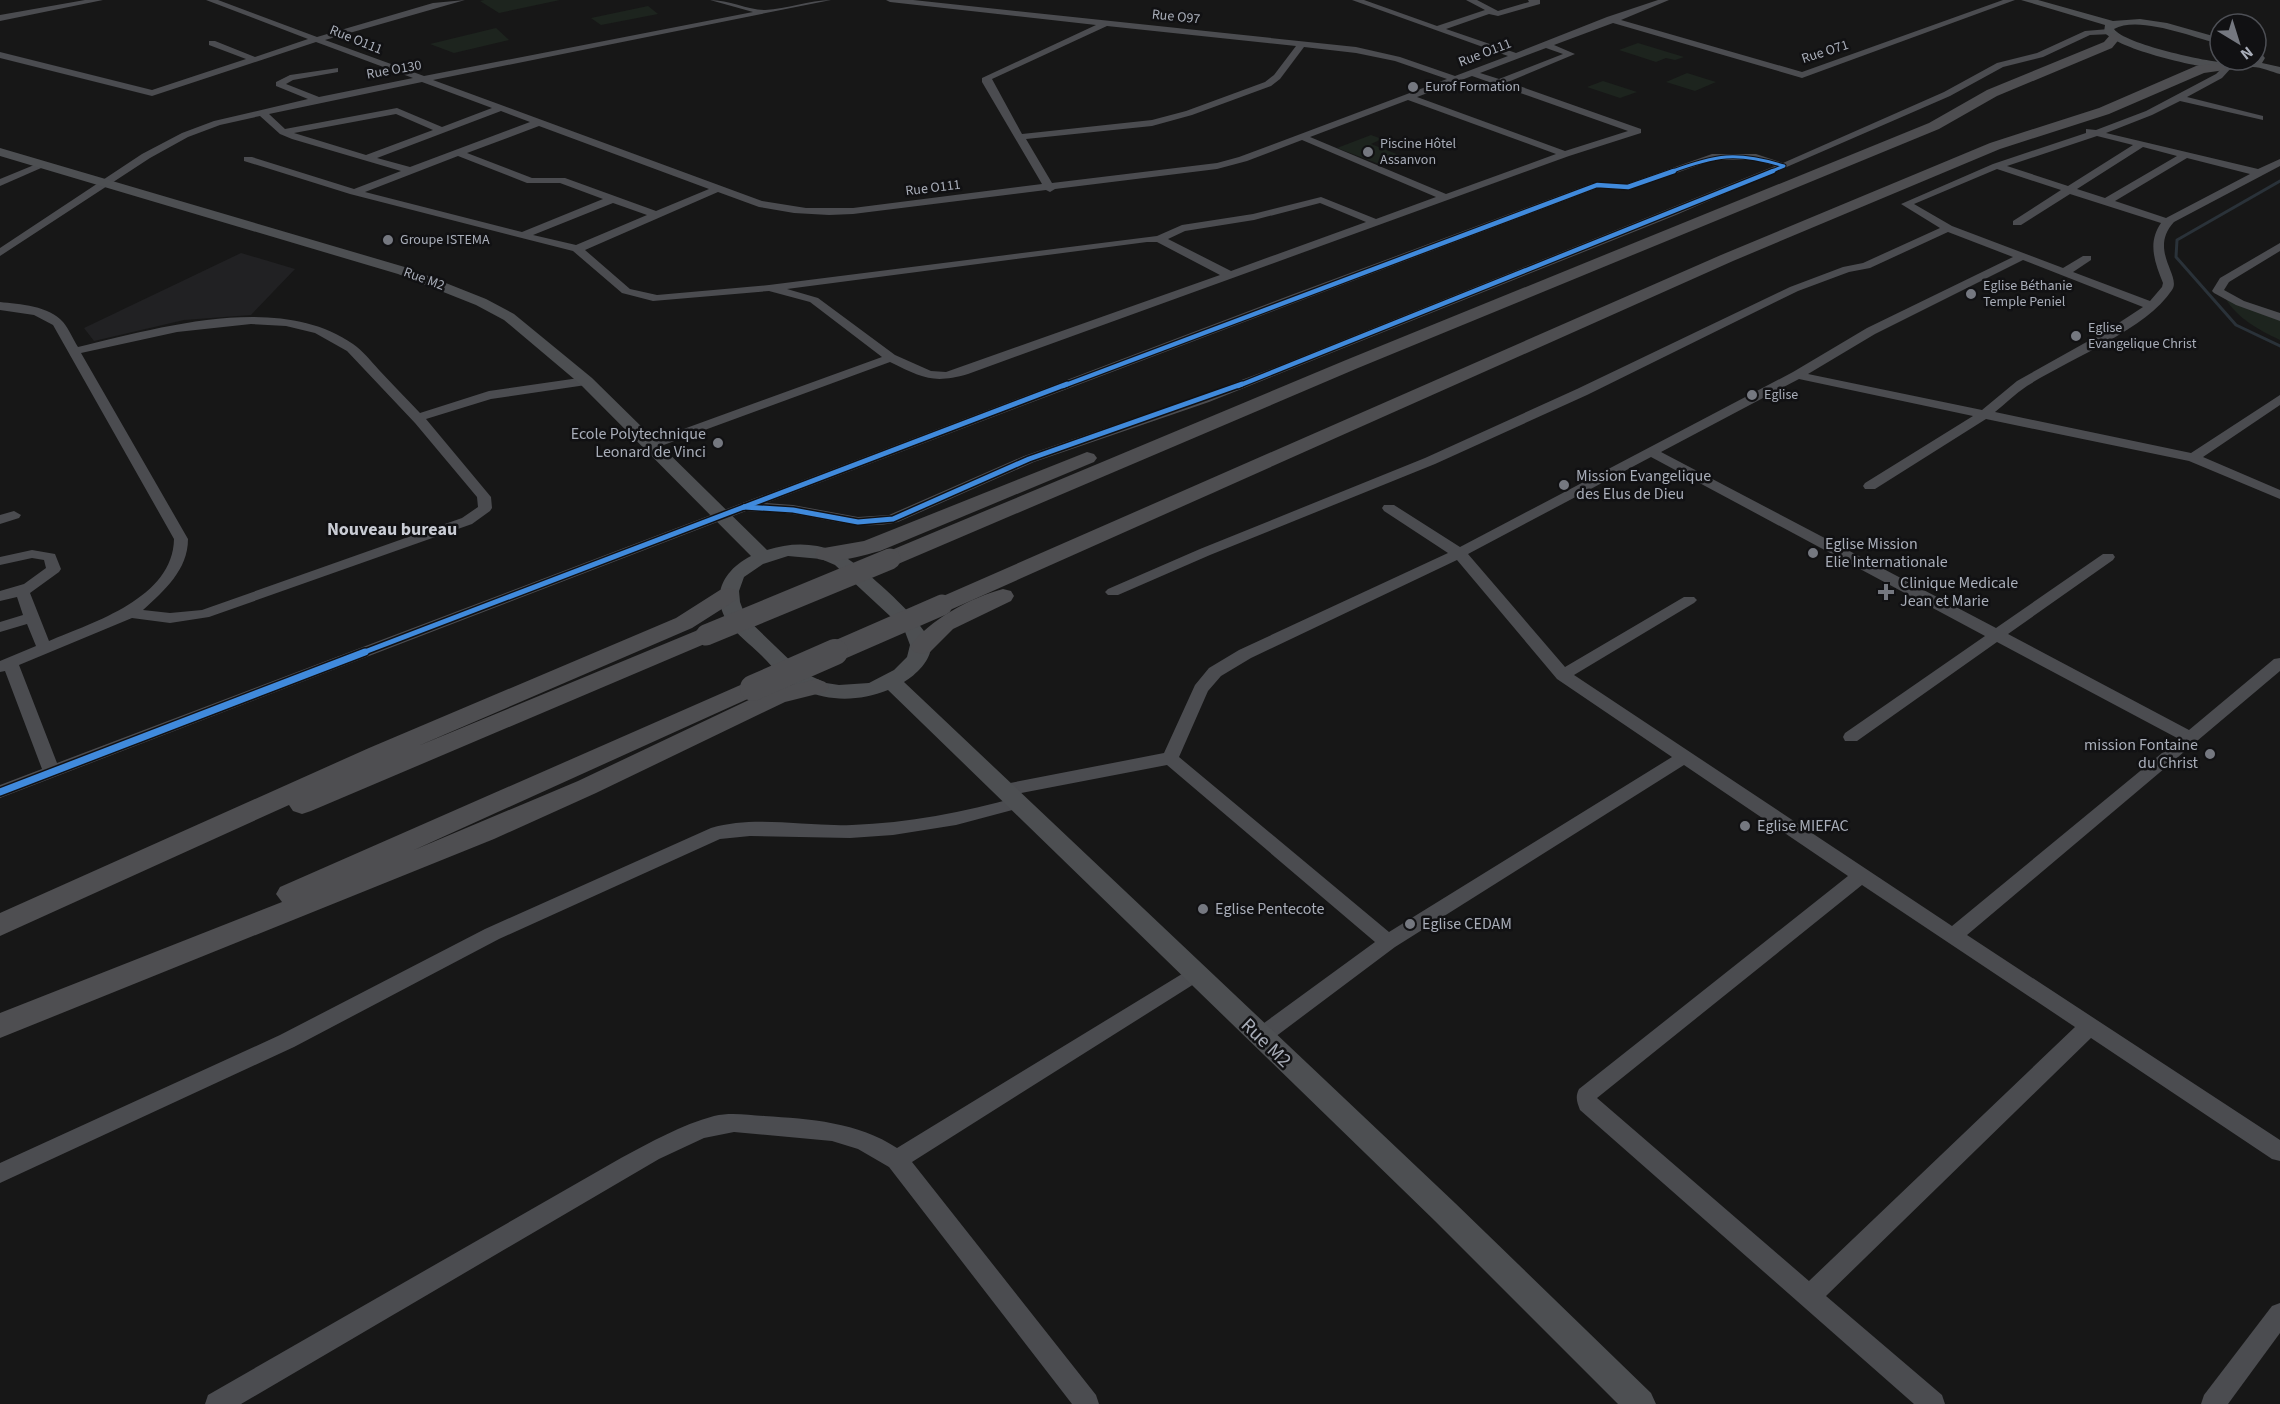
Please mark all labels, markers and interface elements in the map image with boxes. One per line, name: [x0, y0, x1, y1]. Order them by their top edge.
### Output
street label: Rue O97: [1151, 5, 1201, 29]
north arrow: [2208, 12, 2268, 72]
street label: Rue O111: [327, 20, 386, 60]
street label: Rue O111: [1456, 34, 1515, 72]
street label: Rue O71: [1799, 35, 1851, 69]
text: N: [2236, 41, 2258, 65]
street label: Rue O130: [365, 55, 423, 85]
place label: Eurof Formation: [1425, 77, 1520, 97]
marker: Eurof Formation: [1406, 80, 1420, 94]
place label: Piscine Hôtel Assanvon: [1380, 134, 1456, 170]
marker: Piscine Hôtel Assanvon: [1361, 145, 1375, 159]
street label: Rue O111: [904, 175, 962, 201]
place label: Groupe ISTEMA: [400, 230, 490, 250]
marker: Groupe ISTEMA: [381, 233, 395, 247]
street label: Rue M2: [401, 262, 447, 296]
place label: Eglise Béthanie Temple Peniel: [1983, 276, 2073, 312]
marker: Eglise Béthanie Temple Peniel: [1964, 287, 1978, 301]
place label: Eglise Evangelique Christ: [2088, 318, 2197, 354]
marker: Eglise Evangelique Christ: [2069, 329, 2083, 343]
place label: Eglise: [1764, 385, 1798, 405]
marker: Eglise: [1745, 388, 1759, 402]
place label: Ecole Polytechnique Leonard de Vinci: [571, 423, 706, 463]
marker: Ecole Polytechnique Leonard de Vinci: [711, 436, 725, 450]
place label: Mission Evangelique des Elus de Dieu: [1576, 465, 1711, 505]
marker: Mission Evangelique des Elus de Dieu: [1557, 478, 1571, 492]
district label: Nouveau bureau: [327, 517, 457, 542]
place label: Eglise Mission Elie Internationale: [1825, 533, 1948, 573]
marker: Eglise Mission Elie Internationale: [1806, 546, 1820, 560]
place label: Clinique Medicale Jean et Marie: [1900, 572, 2018, 612]
marker: Clinique Medicale Jean et Marie: [1877, 583, 1895, 601]
place label: mission Fontaine du Christ: [2084, 734, 2199, 774]
marker: mission Fontaine du Christ: [2203, 747, 2217, 761]
place label: Eglise MIEFAC: [1757, 815, 1849, 837]
marker: Eglise MIEFAC: [1738, 819, 1752, 833]
place label: Eglise Pentecote: [1215, 898, 1324, 920]
marker: Eglise Pentecote: [1196, 902, 1210, 916]
place label: Eglise CEDAM: [1422, 913, 1512, 935]
marker: Eglise CEDAM: [1403, 917, 1417, 931]
street label: Rue M2: [1234, 1012, 1298, 1074]

